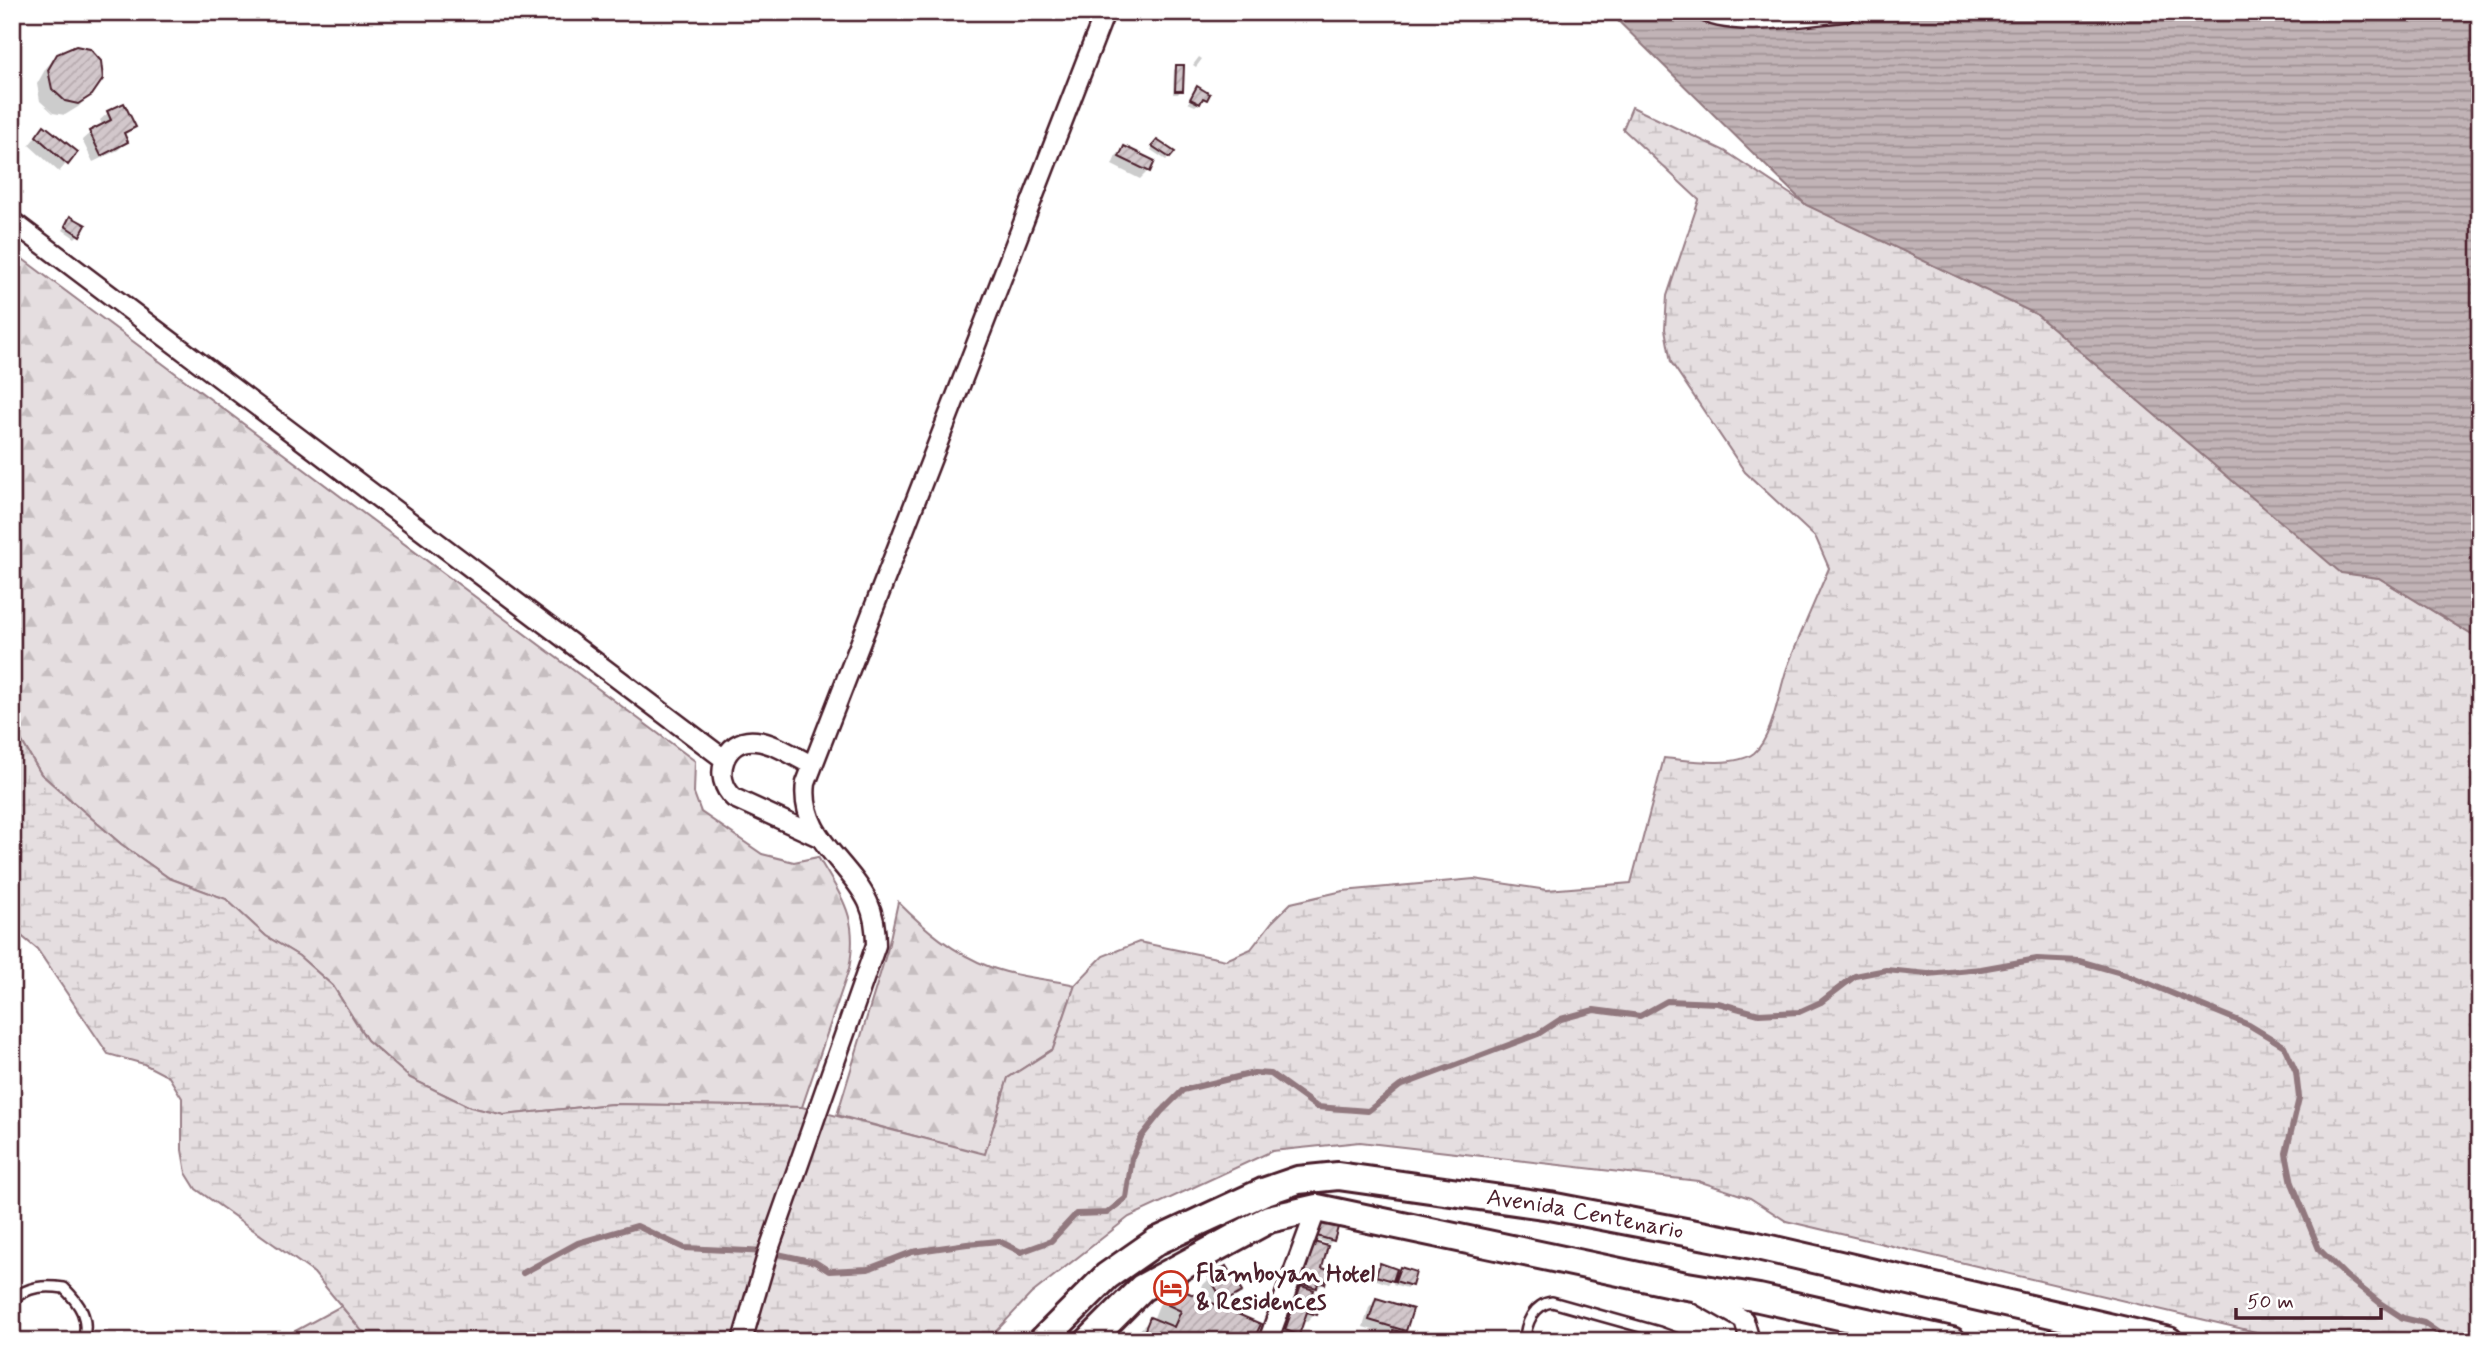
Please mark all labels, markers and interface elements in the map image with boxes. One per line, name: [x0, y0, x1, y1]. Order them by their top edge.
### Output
street label: Avenida Centenario: [1485, 1182, 1686, 1247]
place label: Flamboyan Hotel & Residences: [1196, 1259, 1375, 1318]
hotel icon: Flamboyan Hotel & Residences: [1152, 1269, 1190, 1307]
scale bar: [2236, 1276, 2382, 1320]
text: 50 m: [2247, 1288, 2294, 1316]

